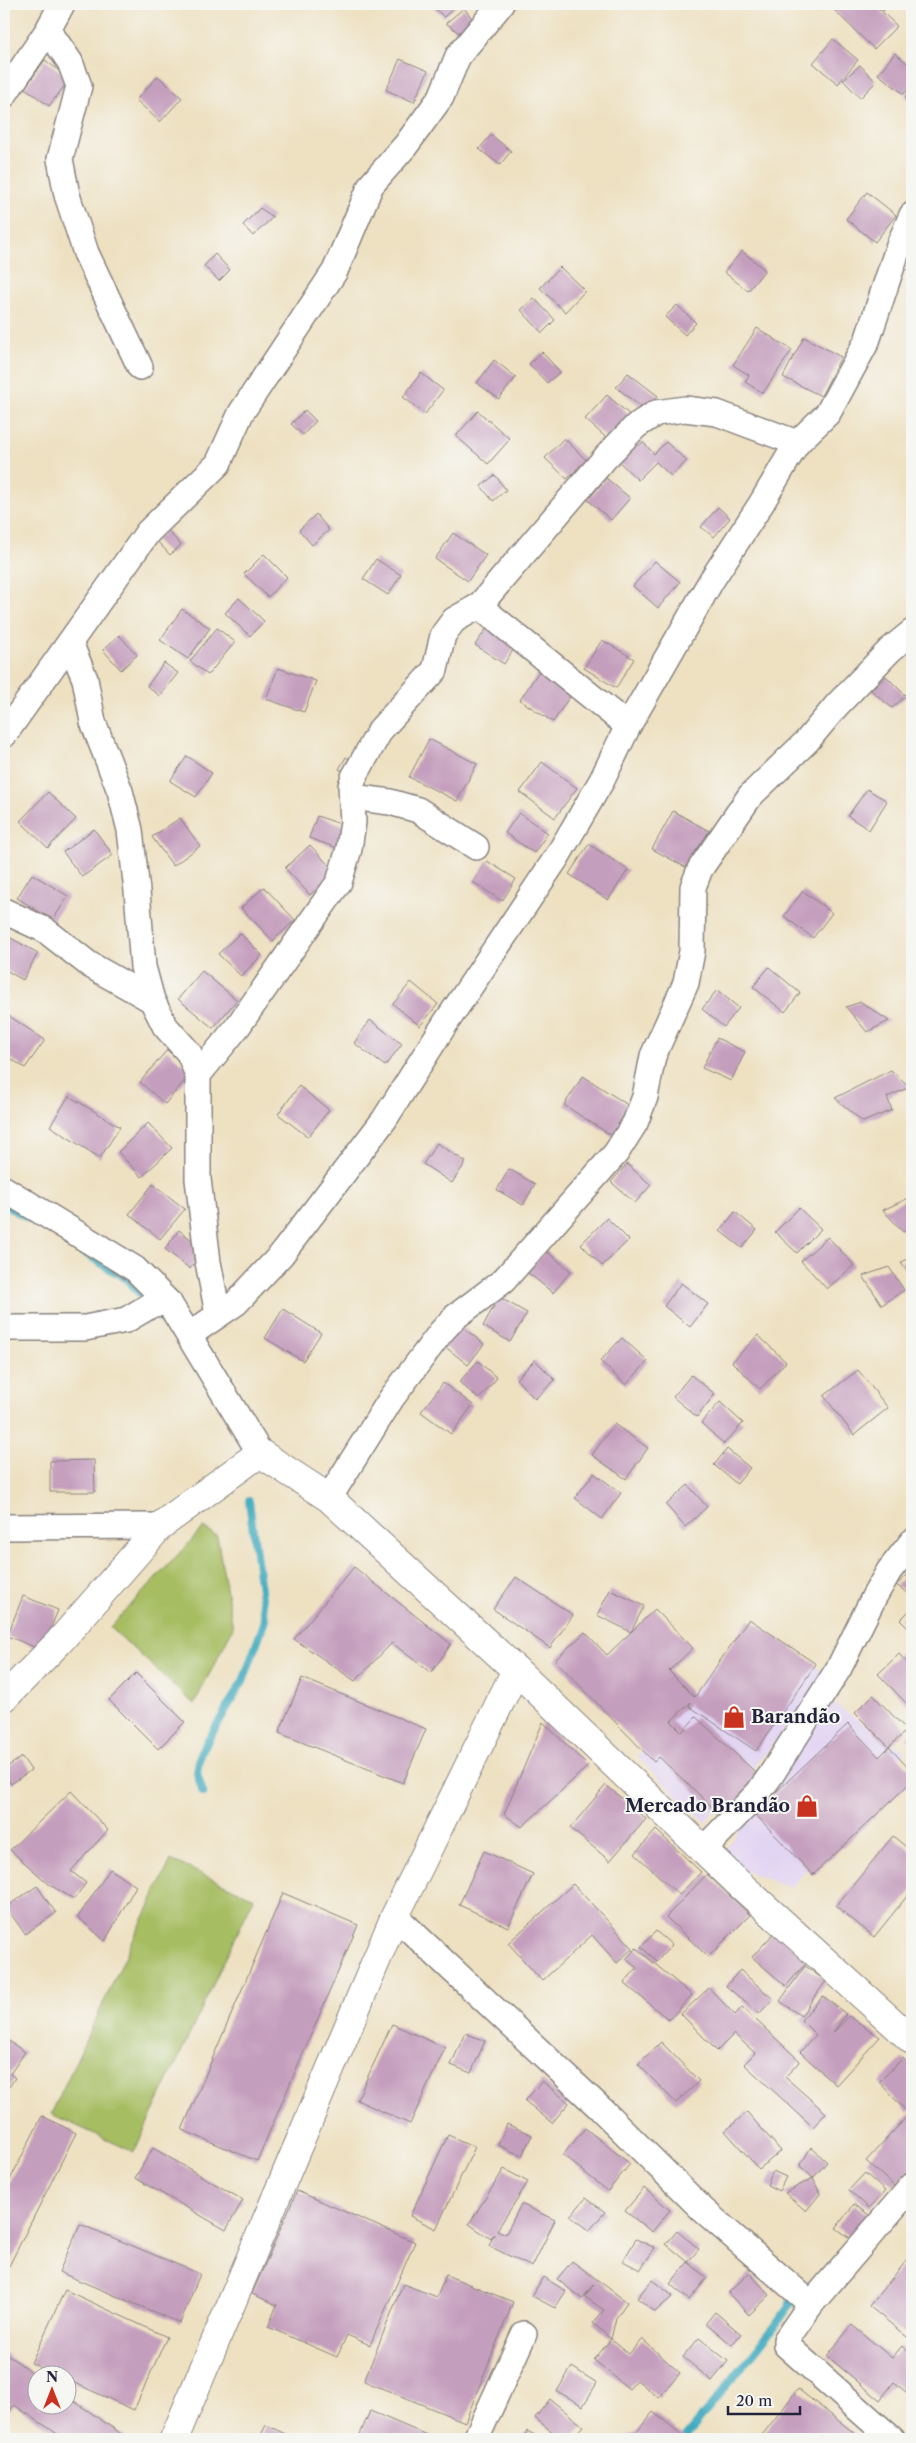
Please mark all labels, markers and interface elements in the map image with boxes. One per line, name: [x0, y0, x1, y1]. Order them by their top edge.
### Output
shop icon: Barandão: [721, 1704, 747, 1730]
place label: Barandão: [751, 1706, 840, 1728]
shop icon: Mercado Brandão: [794, 1793, 820, 1819]
place label: Mercado Brandão: [625, 1795, 790, 1817]
north arrow: [28, 2366, 78, 2416]
text: N: [46, 2368, 58, 2386]
scale bar: [728, 2383, 801, 2415]
text: 20 m: [736, 2391, 772, 2410]

